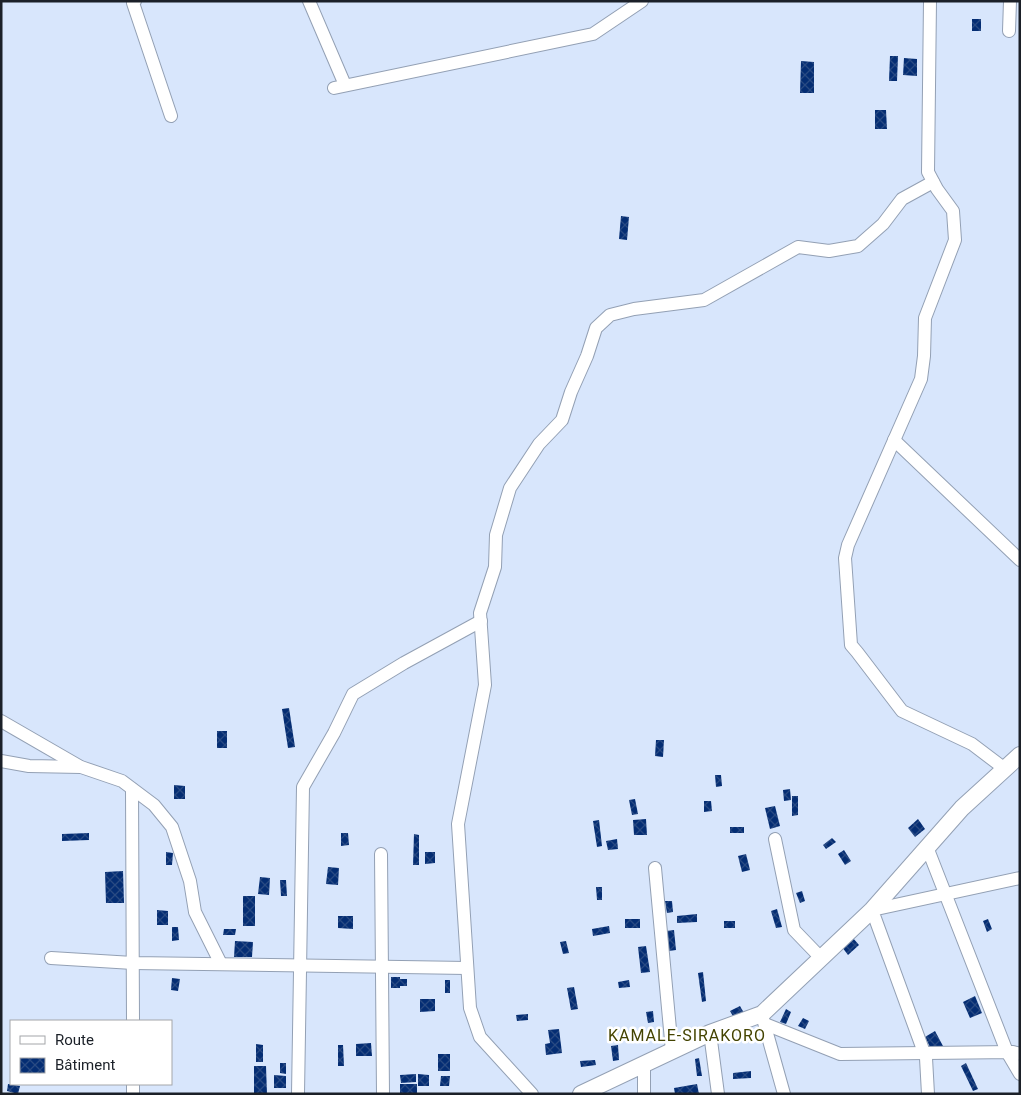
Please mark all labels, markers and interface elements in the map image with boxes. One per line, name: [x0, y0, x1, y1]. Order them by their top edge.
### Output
legend: [10, 1020, 172, 1085]
district label: KAMALE-SIRAKORO: [608, 1026, 766, 1045]
text: Route: [55, 1031, 94, 1049]
text: Bâtiment: [55, 1056, 115, 1074]

